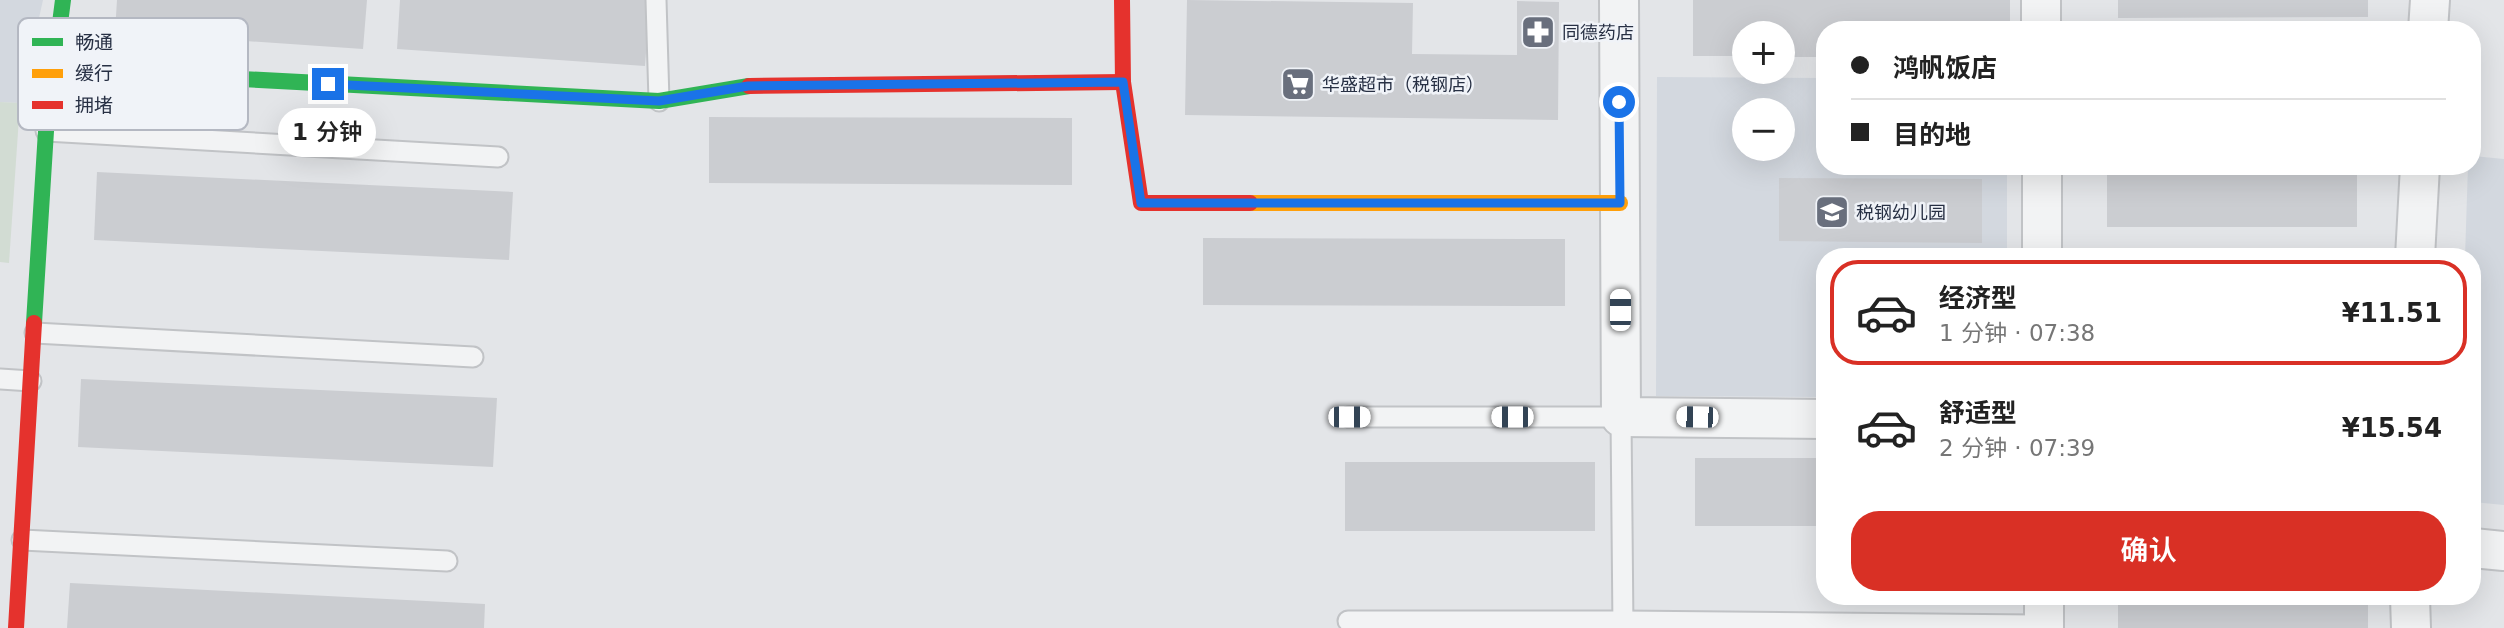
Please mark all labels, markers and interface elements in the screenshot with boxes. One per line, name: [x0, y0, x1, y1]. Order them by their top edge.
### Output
pharmacy icon: 同德药店: [1519, 13, 1557, 51]
legend: [18, 18, 248, 130]
map controls: [1732, 21, 1795, 161]
button: +: [1732, 21, 1795, 84]
place label: 同德药店: [1562, 22, 1634, 43]
text: 畅通: [75, 31, 113, 53]
text: 鸿帆饭店: [1893, 53, 1997, 83]
text: 缓行: [75, 62, 113, 84]
supermarket icon: 华盛超市（税钢店）: [1279, 65, 1317, 103]
route end: [312, 68, 344, 100]
place label: 华盛超市（税钢店）: [1322, 74, 1484, 95]
route start: [1603, 86, 1635, 118]
text: 拥堵: [75, 94, 113, 116]
button: −: [1732, 98, 1795, 161]
callout: 1 分钟: [279, 108, 377, 158]
text: 1 分钟: [292, 119, 362, 145]
text: 目的地: [1893, 120, 1971, 150]
school or university icon: 税钢幼儿园: [1813, 193, 1851, 231]
place label: 税钢幼儿园: [1856, 202, 1946, 223]
icon: car: [1855, 281, 1918, 344]
text: 经济型: [1939, 283, 2017, 313]
car: [1610, 289, 1631, 331]
text: ¥11.51: [2342, 298, 2442, 328]
text: 1 分钟 · 07:38: [1939, 320, 2095, 346]
icon: car: [1855, 396, 1918, 459]
text: 舒适型: [1939, 398, 2017, 428]
car: [1676, 406, 1719, 428]
car: [1329, 407, 1371, 428]
car: [1492, 407, 1534, 428]
text: ¥15.54: [2342, 413, 2442, 443]
text: 2 分钟 · 07:39: [1939, 435, 2095, 461]
button: 确认: [1851, 511, 2446, 591]

